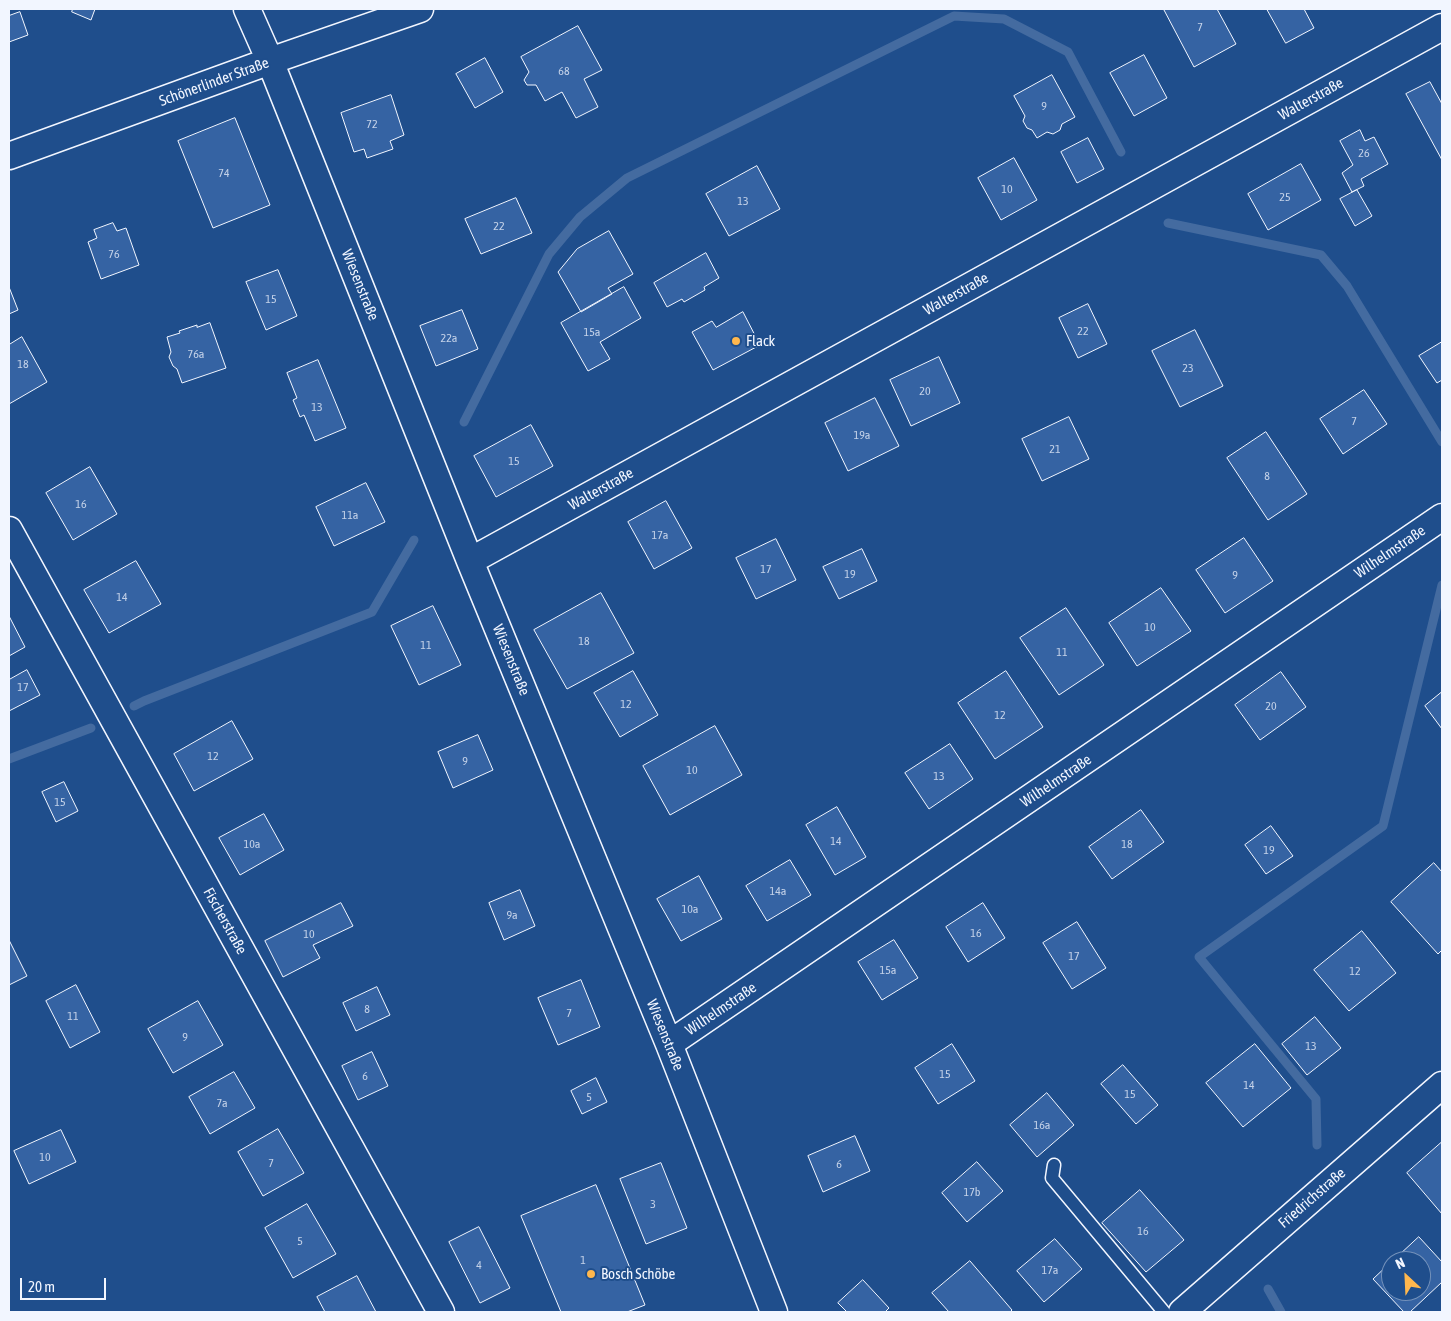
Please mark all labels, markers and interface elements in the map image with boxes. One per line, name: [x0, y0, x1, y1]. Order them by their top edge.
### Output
house number: 7: [1197, 20, 1203, 34]
street label: Schönerlinder Straße: [157, 54, 271, 110]
house number: 68: [558, 64, 570, 78]
street label: Walterstraße: [1275, 74, 1347, 124]
house number: 9: [1041, 99, 1047, 113]
house number: 72: [366, 117, 378, 131]
house number: 26: [1358, 146, 1370, 160]
house number: 74: [218, 166, 230, 180]
house number: 10: [1001, 182, 1013, 196]
house number: 25: [1279, 190, 1291, 204]
house number: 13: [737, 194, 749, 208]
house number: 22: [493, 219, 505, 233]
house number: 76: [108, 247, 120, 261]
street label: Wiesenstraße: [338, 247, 382, 323]
street label: Walterstraße: [920, 269, 992, 319]
house number: 15: [265, 292, 277, 306]
house number: 22: [1077, 324, 1089, 338]
house number: 15a: [584, 325, 600, 339]
house number: 22a: [441, 331, 457, 345]
place label: Flack: [746, 332, 775, 350]
marker: Flack: [730, 335, 742, 347]
house number: 76a: [188, 347, 204, 361]
house number: 18: [17, 357, 29, 371]
house number: 23: [1182, 361, 1194, 375]
house number: 20: [919, 384, 931, 398]
house number: 13: [311, 400, 323, 414]
house number: 7: [1351, 414, 1357, 428]
house number: 19a: [854, 428, 870, 442]
house number: 21: [1049, 442, 1061, 456]
house number: 15: [508, 454, 520, 468]
street label: Walterstraße: [565, 464, 637, 514]
house number: 8: [1264, 469, 1270, 483]
house number: 16: [75, 497, 87, 511]
house number: 11a: [342, 508, 358, 522]
street label: Wilhelmstraße: [1351, 522, 1429, 582]
house number: 17a: [652, 528, 668, 542]
house number: 17: [760, 562, 772, 576]
house number: 19: [844, 567, 856, 581]
house number: 9: [1232, 568, 1238, 582]
house number: 14: [116, 590, 128, 604]
house number: 10: [1144, 620, 1156, 634]
street label: Wiesenstraße: [489, 622, 533, 698]
house number: 18: [578, 634, 590, 648]
house number: 11: [420, 638, 432, 652]
house number: 11: [1056, 645, 1068, 659]
house number: 17: [17, 680, 29, 694]
house number: 12: [620, 697, 632, 711]
house number: 20: [1265, 699, 1277, 713]
house number: 12: [994, 708, 1006, 722]
house number: 12: [207, 749, 219, 763]
street label: Wilhelmstraße: [1017, 751, 1095, 811]
house number: 9: [462, 754, 468, 768]
house number: 10: [686, 763, 698, 777]
house number: 13: [933, 769, 945, 783]
house number: 15: [54, 795, 66, 809]
house number: 14: [830, 834, 842, 848]
house number: 10a: [244, 837, 260, 851]
house number: 18: [1121, 837, 1133, 851]
house number: 19: [1263, 843, 1275, 857]
house number: 14a: [770, 884, 786, 898]
street label: Fischerstraße: [199, 885, 251, 957]
house number: 10a: [682, 902, 698, 916]
house number: 9a: [506, 908, 518, 922]
house number: 16: [970, 926, 982, 940]
house number: 10: [303, 927, 315, 941]
house number: 17: [1068, 949, 1080, 963]
house number: 15a: [880, 963, 896, 977]
house number: 12: [1349, 964, 1361, 978]
street label: Wilhelmstraße: [682, 979, 760, 1039]
street label: Wiesenstraße: [643, 997, 687, 1073]
house number: 8: [364, 1002, 370, 1016]
house number: 7: [566, 1006, 572, 1020]
house number: 11: [67, 1009, 79, 1023]
house number: 9: [182, 1030, 188, 1044]
house number: 13: [1305, 1039, 1317, 1053]
house number: 15: [939, 1067, 951, 1081]
house number: 6: [362, 1069, 368, 1083]
house number: 14: [1243, 1078, 1255, 1092]
house number: 15: [1124, 1087, 1136, 1101]
house number: 5: [586, 1090, 592, 1104]
house number: 7a: [216, 1096, 228, 1110]
house number: 16a: [1034, 1118, 1050, 1132]
house number: 10: [39, 1150, 51, 1164]
house number: 7: [268, 1156, 274, 1170]
house number: 6: [836, 1157, 842, 1171]
street label: Friedrichstraße: [1275, 1164, 1349, 1232]
house number: 17b: [964, 1185, 980, 1199]
house number: 3: [650, 1197, 656, 1211]
house number: 16: [1137, 1224, 1149, 1238]
house number: 5: [297, 1234, 303, 1248]
north arrow: [1381, 1251, 1431, 1301]
house number: 1: [580, 1253, 586, 1267]
text: N: [1393, 1254, 1407, 1272]
house number: 4: [476, 1258, 482, 1272]
house number: 17a: [1042, 1263, 1058, 1277]
place label: Bosch Schöbe: [601, 1265, 675, 1283]
scale bar: [22, 1268, 109, 1300]
marker: Bosch Schöbe: [585, 1268, 597, 1280]
text: 20 m: [28, 1278, 55, 1295]

